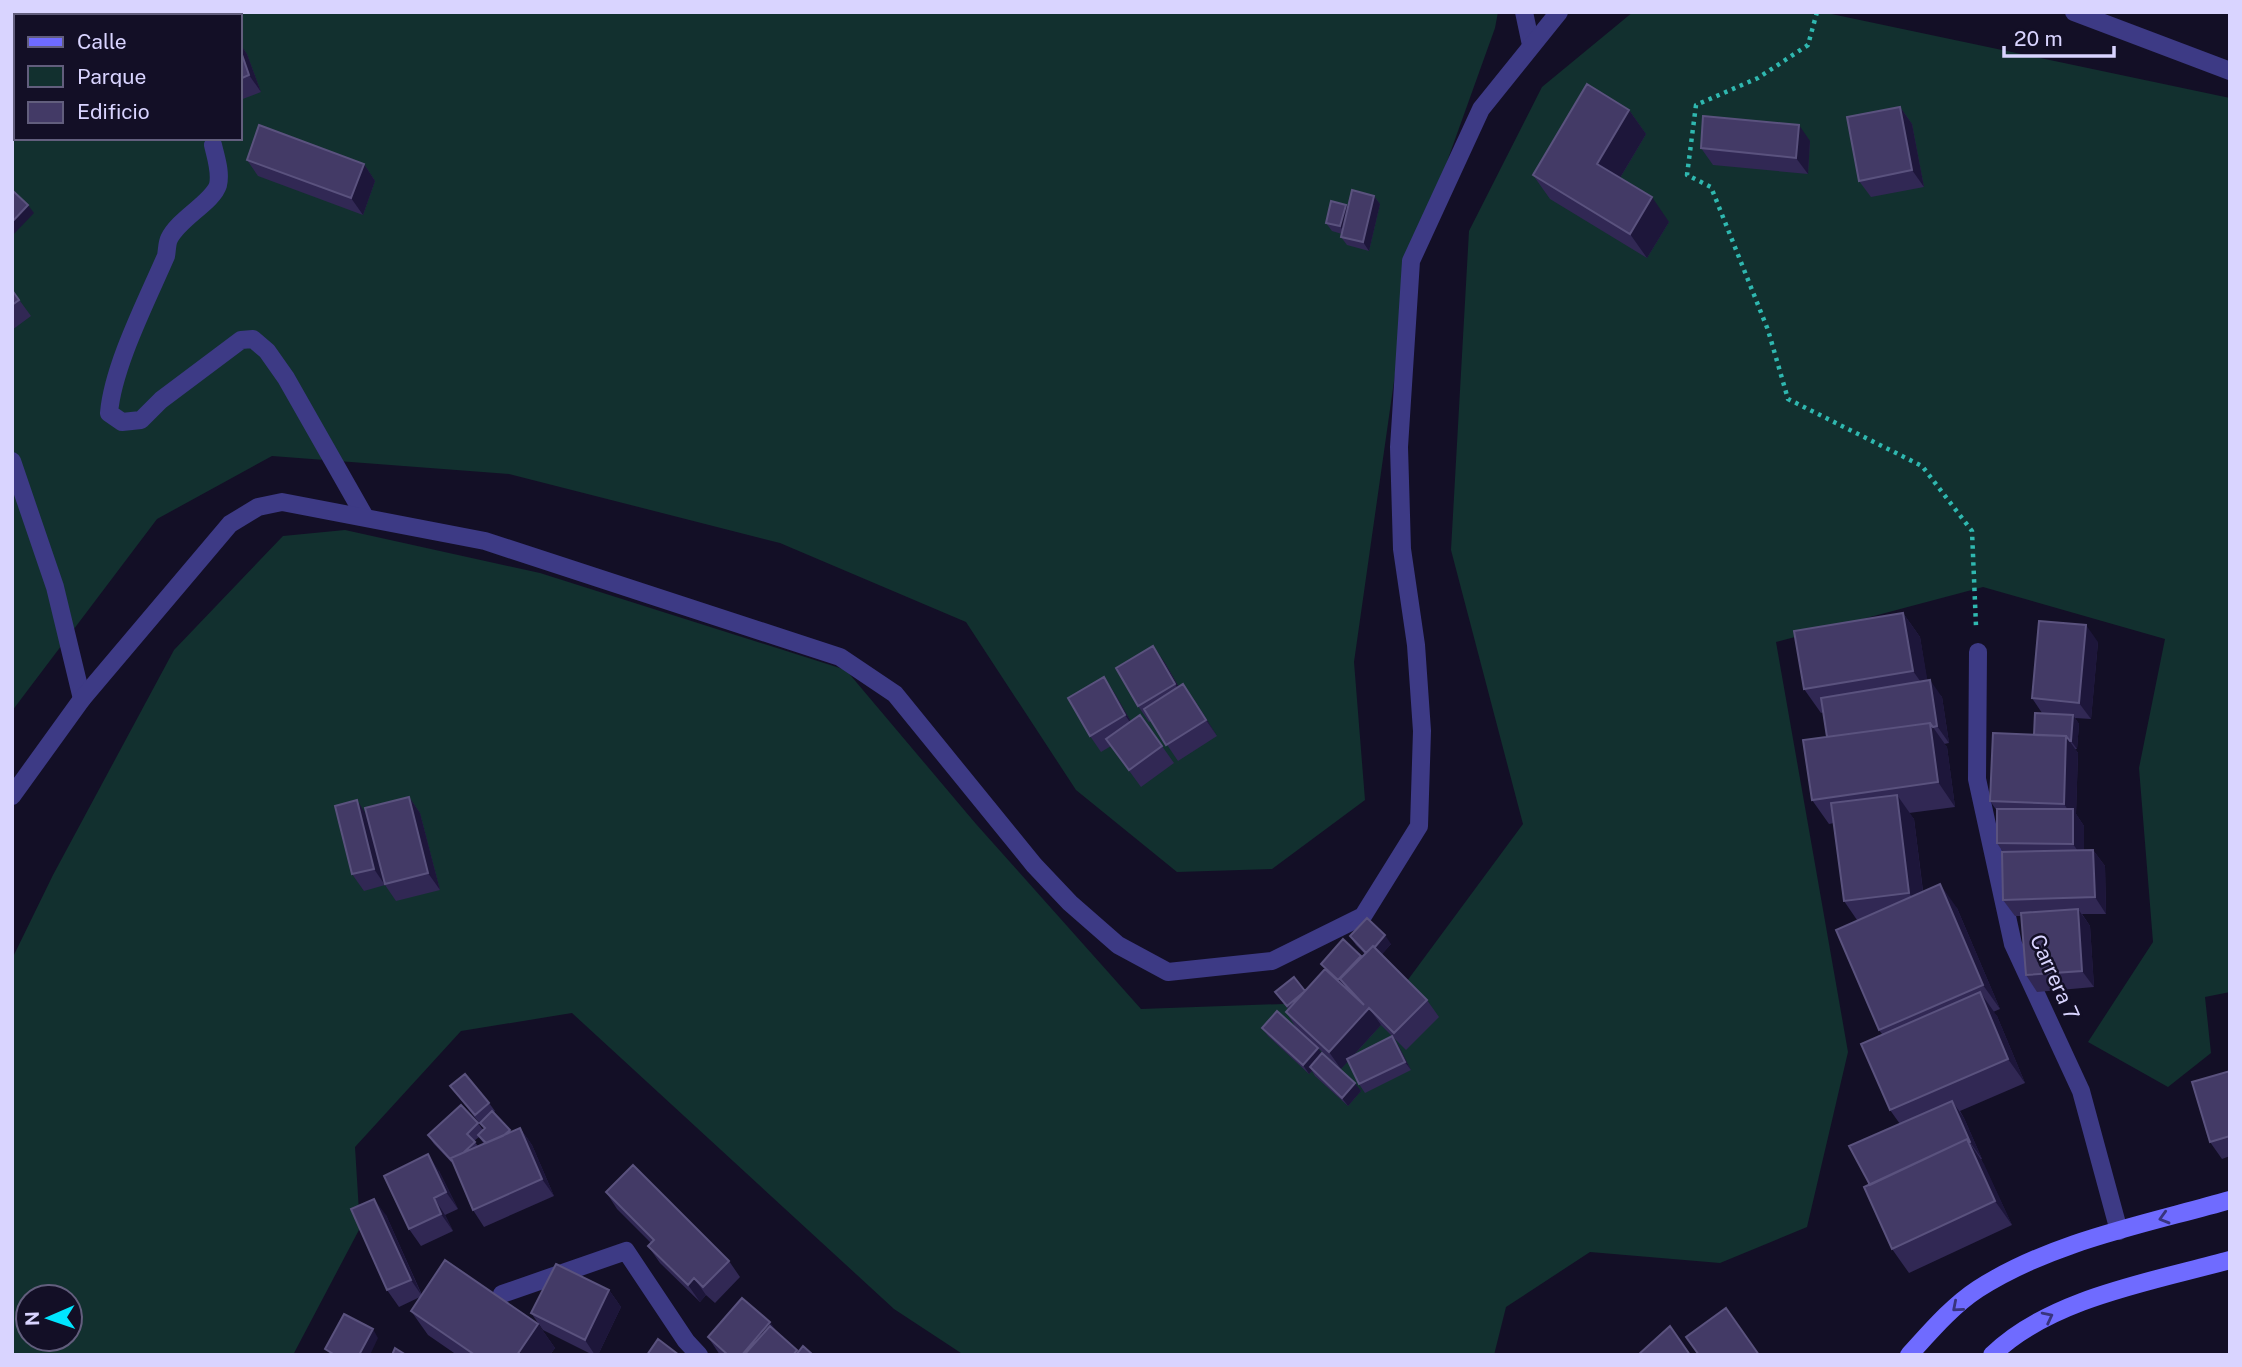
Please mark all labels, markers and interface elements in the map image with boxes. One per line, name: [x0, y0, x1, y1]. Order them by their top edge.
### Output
legend: [14, 14, 242, 140]
scale bar: [2004, 14, 2114, 58]
text: 20 m: [2014, 26, 2063, 51]
text: Calle: [77, 29, 127, 54]
text: Parque: [77, 64, 146, 89]
text: Edificio: [77, 99, 150, 124]
street label: Carrera 7: [2025, 930, 2085, 1024]
one-way arrow: [2158, 1210, 2170, 1225]
north arrow: [14, 1283, 84, 1353]
one-way arrow: [1952, 1299, 1965, 1311]
text: N: [21, 1311, 43, 1326]
one-way arrow: [2041, 1311, 2053, 1325]

